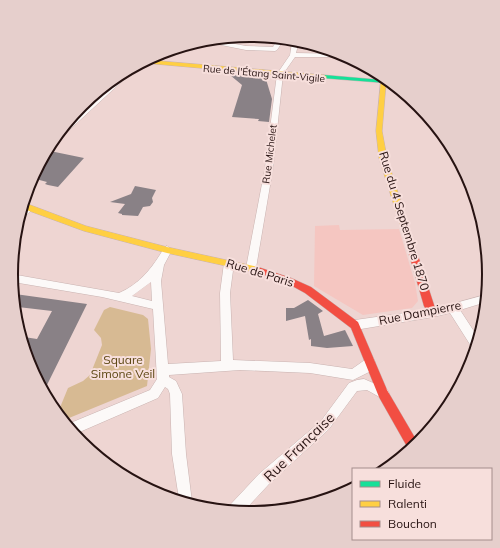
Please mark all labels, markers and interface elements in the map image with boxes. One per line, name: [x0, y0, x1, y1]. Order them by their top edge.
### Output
street label: Rue de l'Étang Saint-Vigile: [202, 62, 326, 85]
street label: Rue Michelet: [259, 123, 280, 184]
street label: Rue du 4 Septembre 1870: [376, 149, 433, 292]
street label: Rue de Paris: [225, 255, 296, 290]
street label: Rue Dampierre: [378, 297, 462, 328]
park label: Square Simone Veil: [91, 352, 155, 381]
street label: Rue Française: [260, 409, 338, 485]
legend: [352, 468, 492, 540]
text: Fluide: [388, 476, 421, 491]
text: Ralenti: [388, 496, 427, 511]
text: Bouchon: [388, 516, 437, 531]

